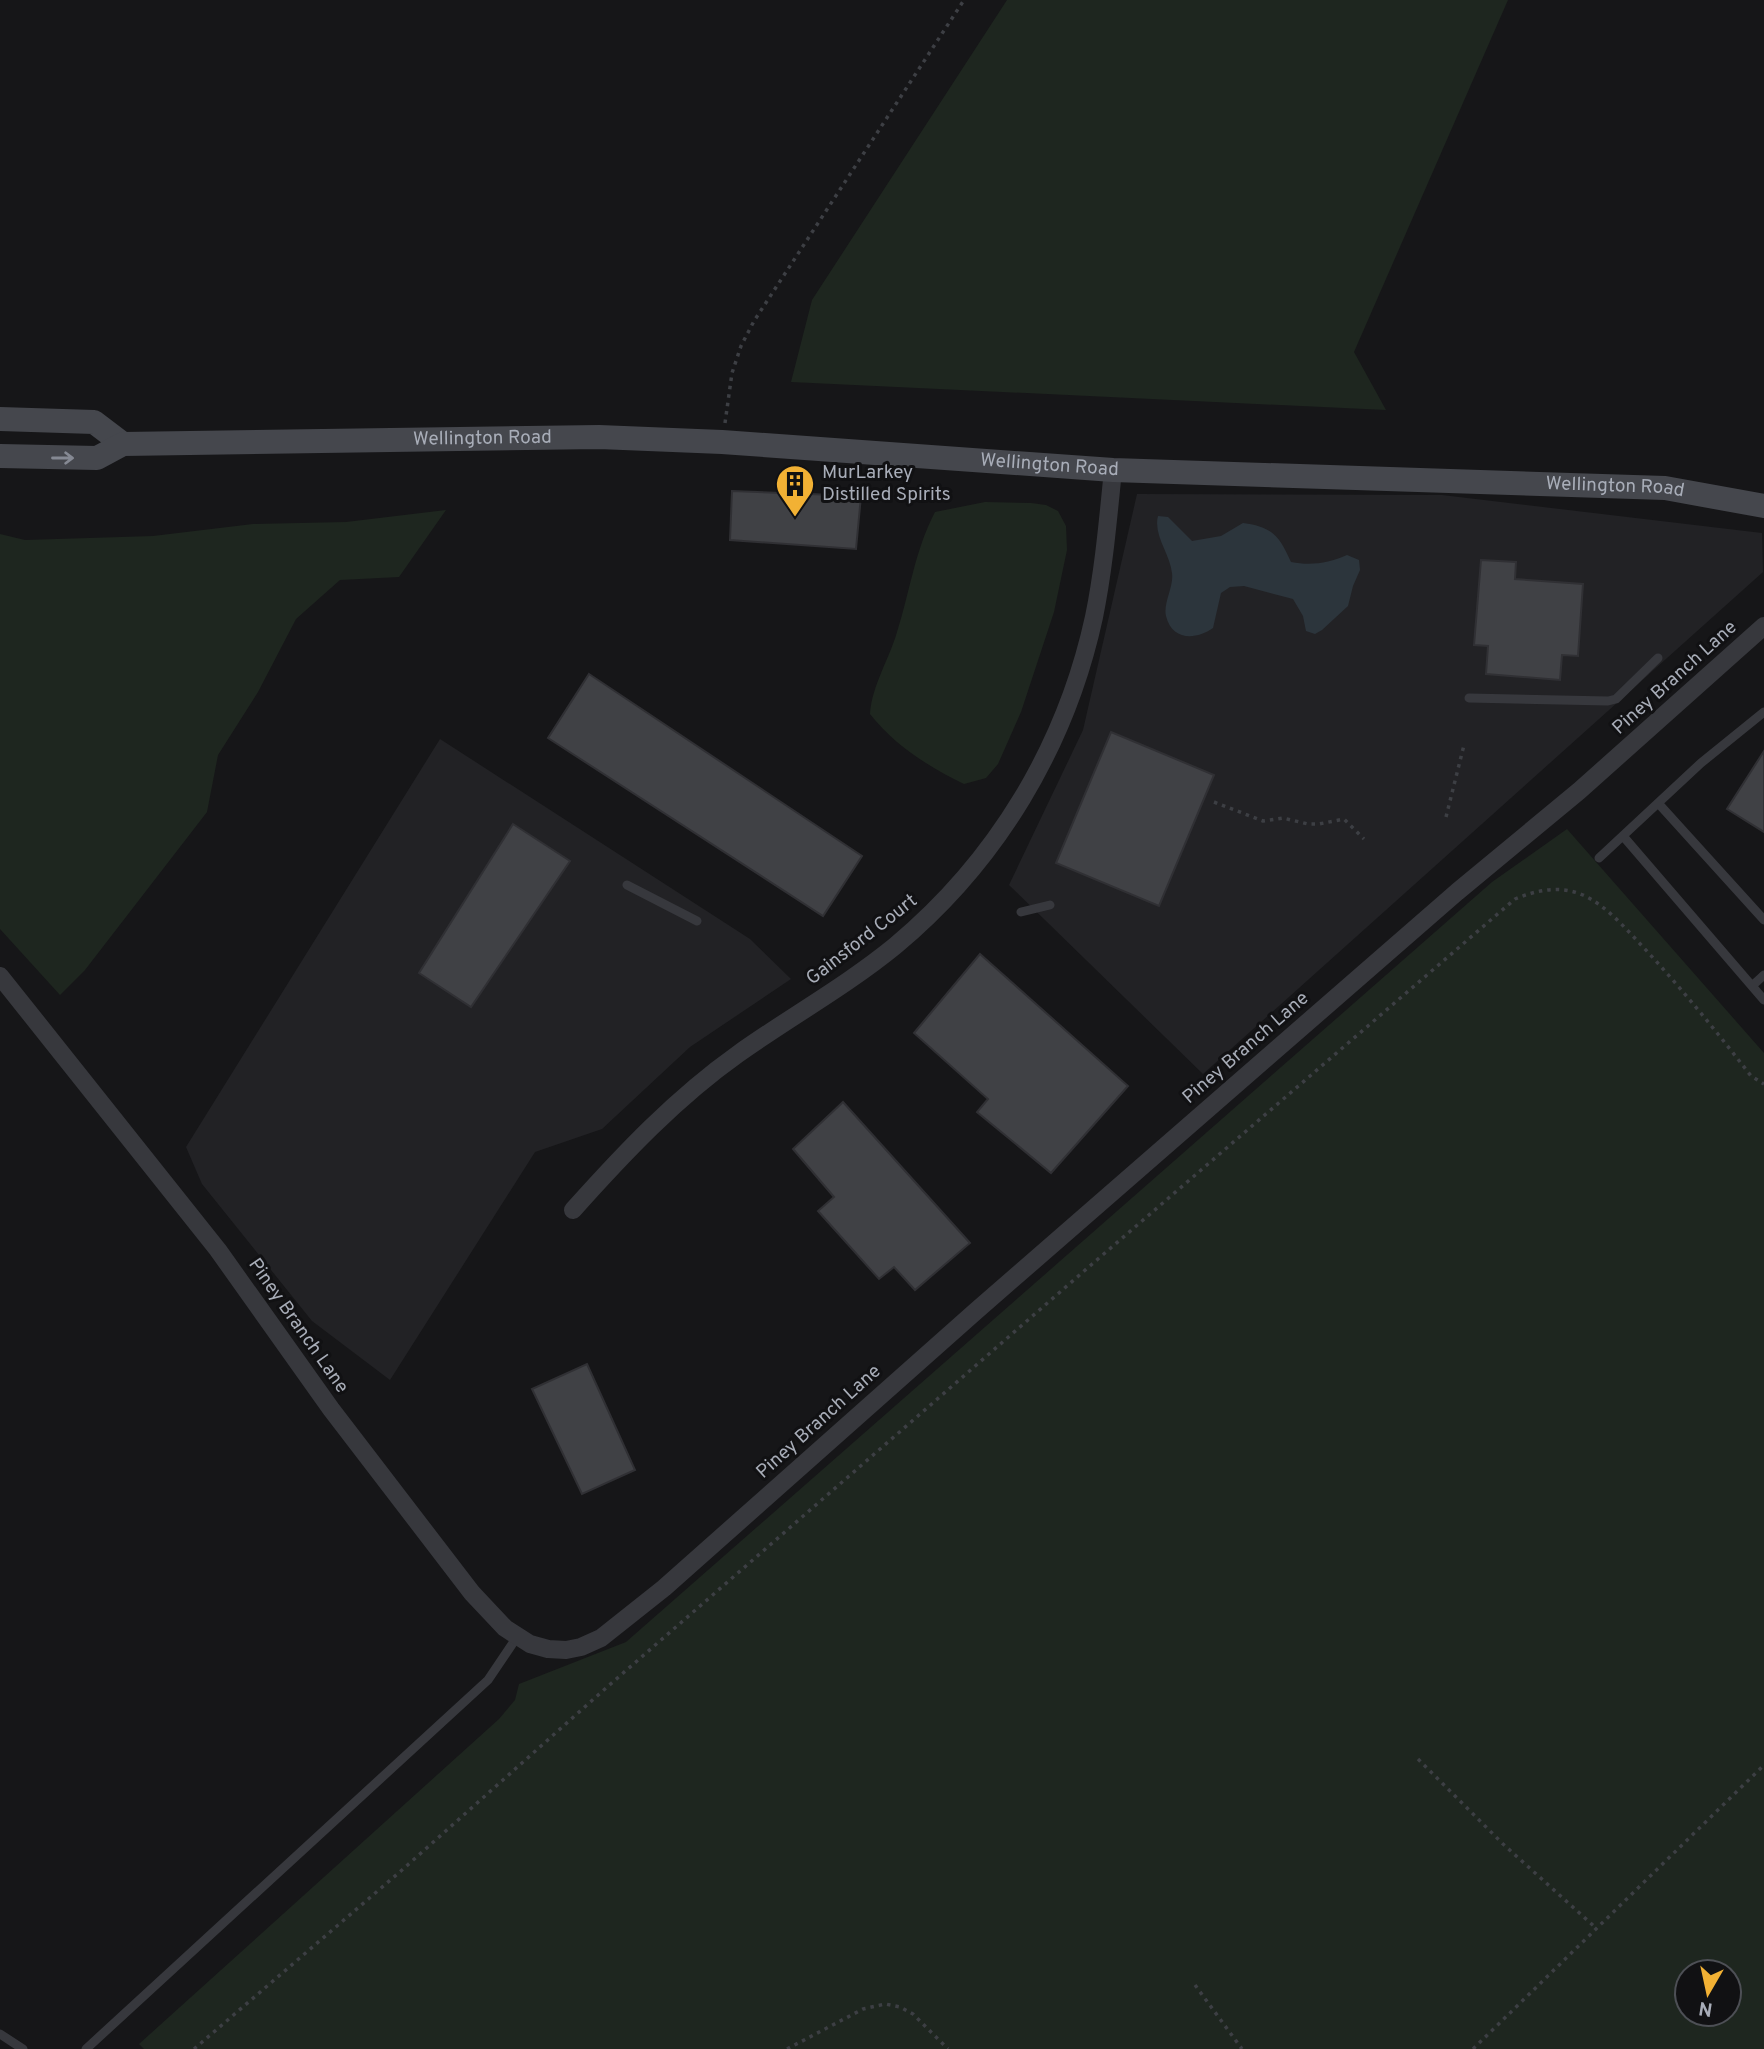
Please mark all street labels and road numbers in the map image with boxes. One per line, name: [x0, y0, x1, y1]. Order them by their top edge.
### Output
street label: Wellington Road: [413, 426, 552, 452]
street label: Wellington Road: [979, 449, 1119, 482]
street label: Wellington Road: [1545, 472, 1686, 503]
street label: Piney Branch Lane: [1608, 616, 1742, 740]
street label: Gainsford Court: [802, 889, 922, 991]
street label: Piney Branch Lane: [1178, 987, 1314, 1109]
street label: Piney Branch Lane: [242, 1254, 354, 1398]
street label: Piney Branch Lane: [752, 1360, 886, 1484]

